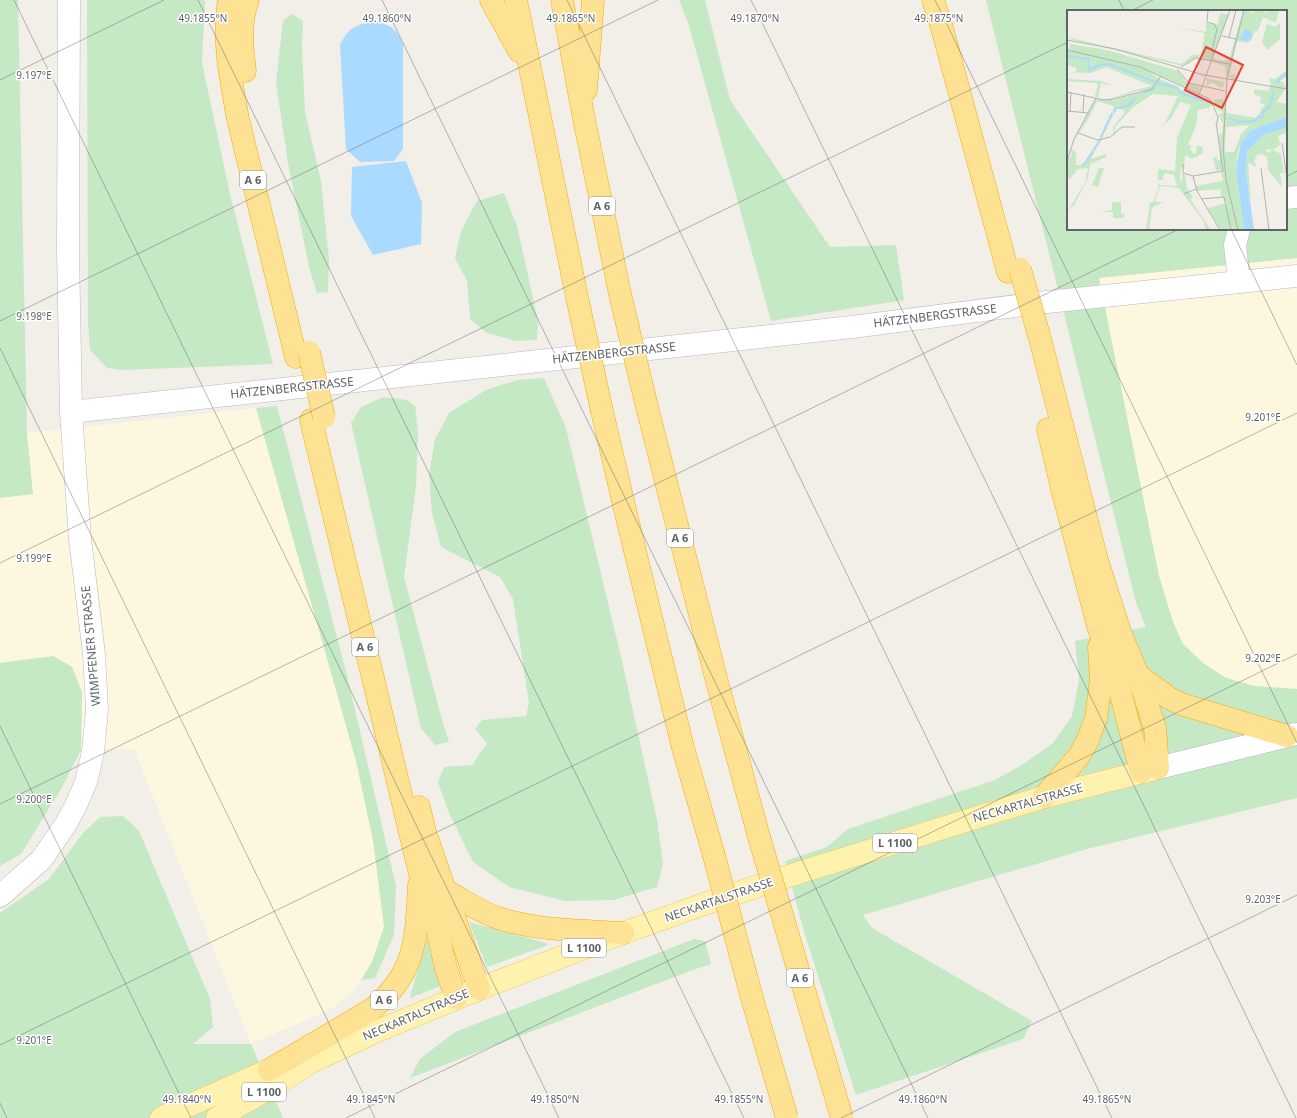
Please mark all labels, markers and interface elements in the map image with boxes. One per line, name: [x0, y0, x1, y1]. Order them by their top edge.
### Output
inset map: [1067, 10, 1287, 230]
text: 49.1855°N: [179, 11, 227, 25]
text: 49.1860°N: [363, 11, 411, 25]
text: 49.1865°N: [547, 11, 595, 25]
text: 49.1870°N: [731, 11, 779, 25]
text: 49.1875°N: [915, 11, 963, 25]
text: 9.197°E: [16, 68, 52, 82]
road number: A 6: [240, 171, 266, 189]
road number: A 6: [589, 197, 615, 215]
street label: HÄTZENBERGSTRASSE: [872, 300, 997, 331]
text: 9.198°E: [16, 309, 52, 323]
street label: HÄTZENBERGSTRASSE: [551, 338, 676, 367]
street label: HÄTZENBERGSTRASSE: [229, 373, 354, 402]
text: 9.201°E: [1245, 410, 1281, 424]
road number: A 6: [667, 529, 693, 547]
text: 9.199°E: [16, 551, 52, 565]
street label: WIMPFENER STRASSE: [77, 585, 104, 707]
road number: A 6: [352, 638, 378, 656]
text: 9.202°E: [1245, 651, 1281, 665]
street label: NECKARTALSTRASSE: [971, 779, 1085, 826]
text: 9.200°E: [16, 792, 52, 806]
road number: L 1100: [873, 834, 917, 852]
street label: NECKARTALSTRASSE: [662, 873, 775, 926]
text: 9.203°E: [1245, 892, 1281, 906]
road number: L 1100: [562, 939, 606, 957]
road number: A 6: [787, 969, 813, 987]
street label: NECKARTALSTRASSE: [360, 984, 472, 1045]
road number: A 6: [371, 991, 397, 1009]
text: 9.201°E: [16, 1033, 52, 1047]
road number: L 1100: [242, 1083, 286, 1101]
text: 49.1840°N: [163, 1092, 211, 1106]
text: 49.1845°N: [347, 1092, 395, 1106]
text: 49.1850°N: [531, 1092, 579, 1106]
text: 49.1855°N: [715, 1092, 763, 1106]
text: 49.1860°N: [899, 1092, 947, 1106]
text: 49.1865°N: [1083, 1092, 1131, 1106]

